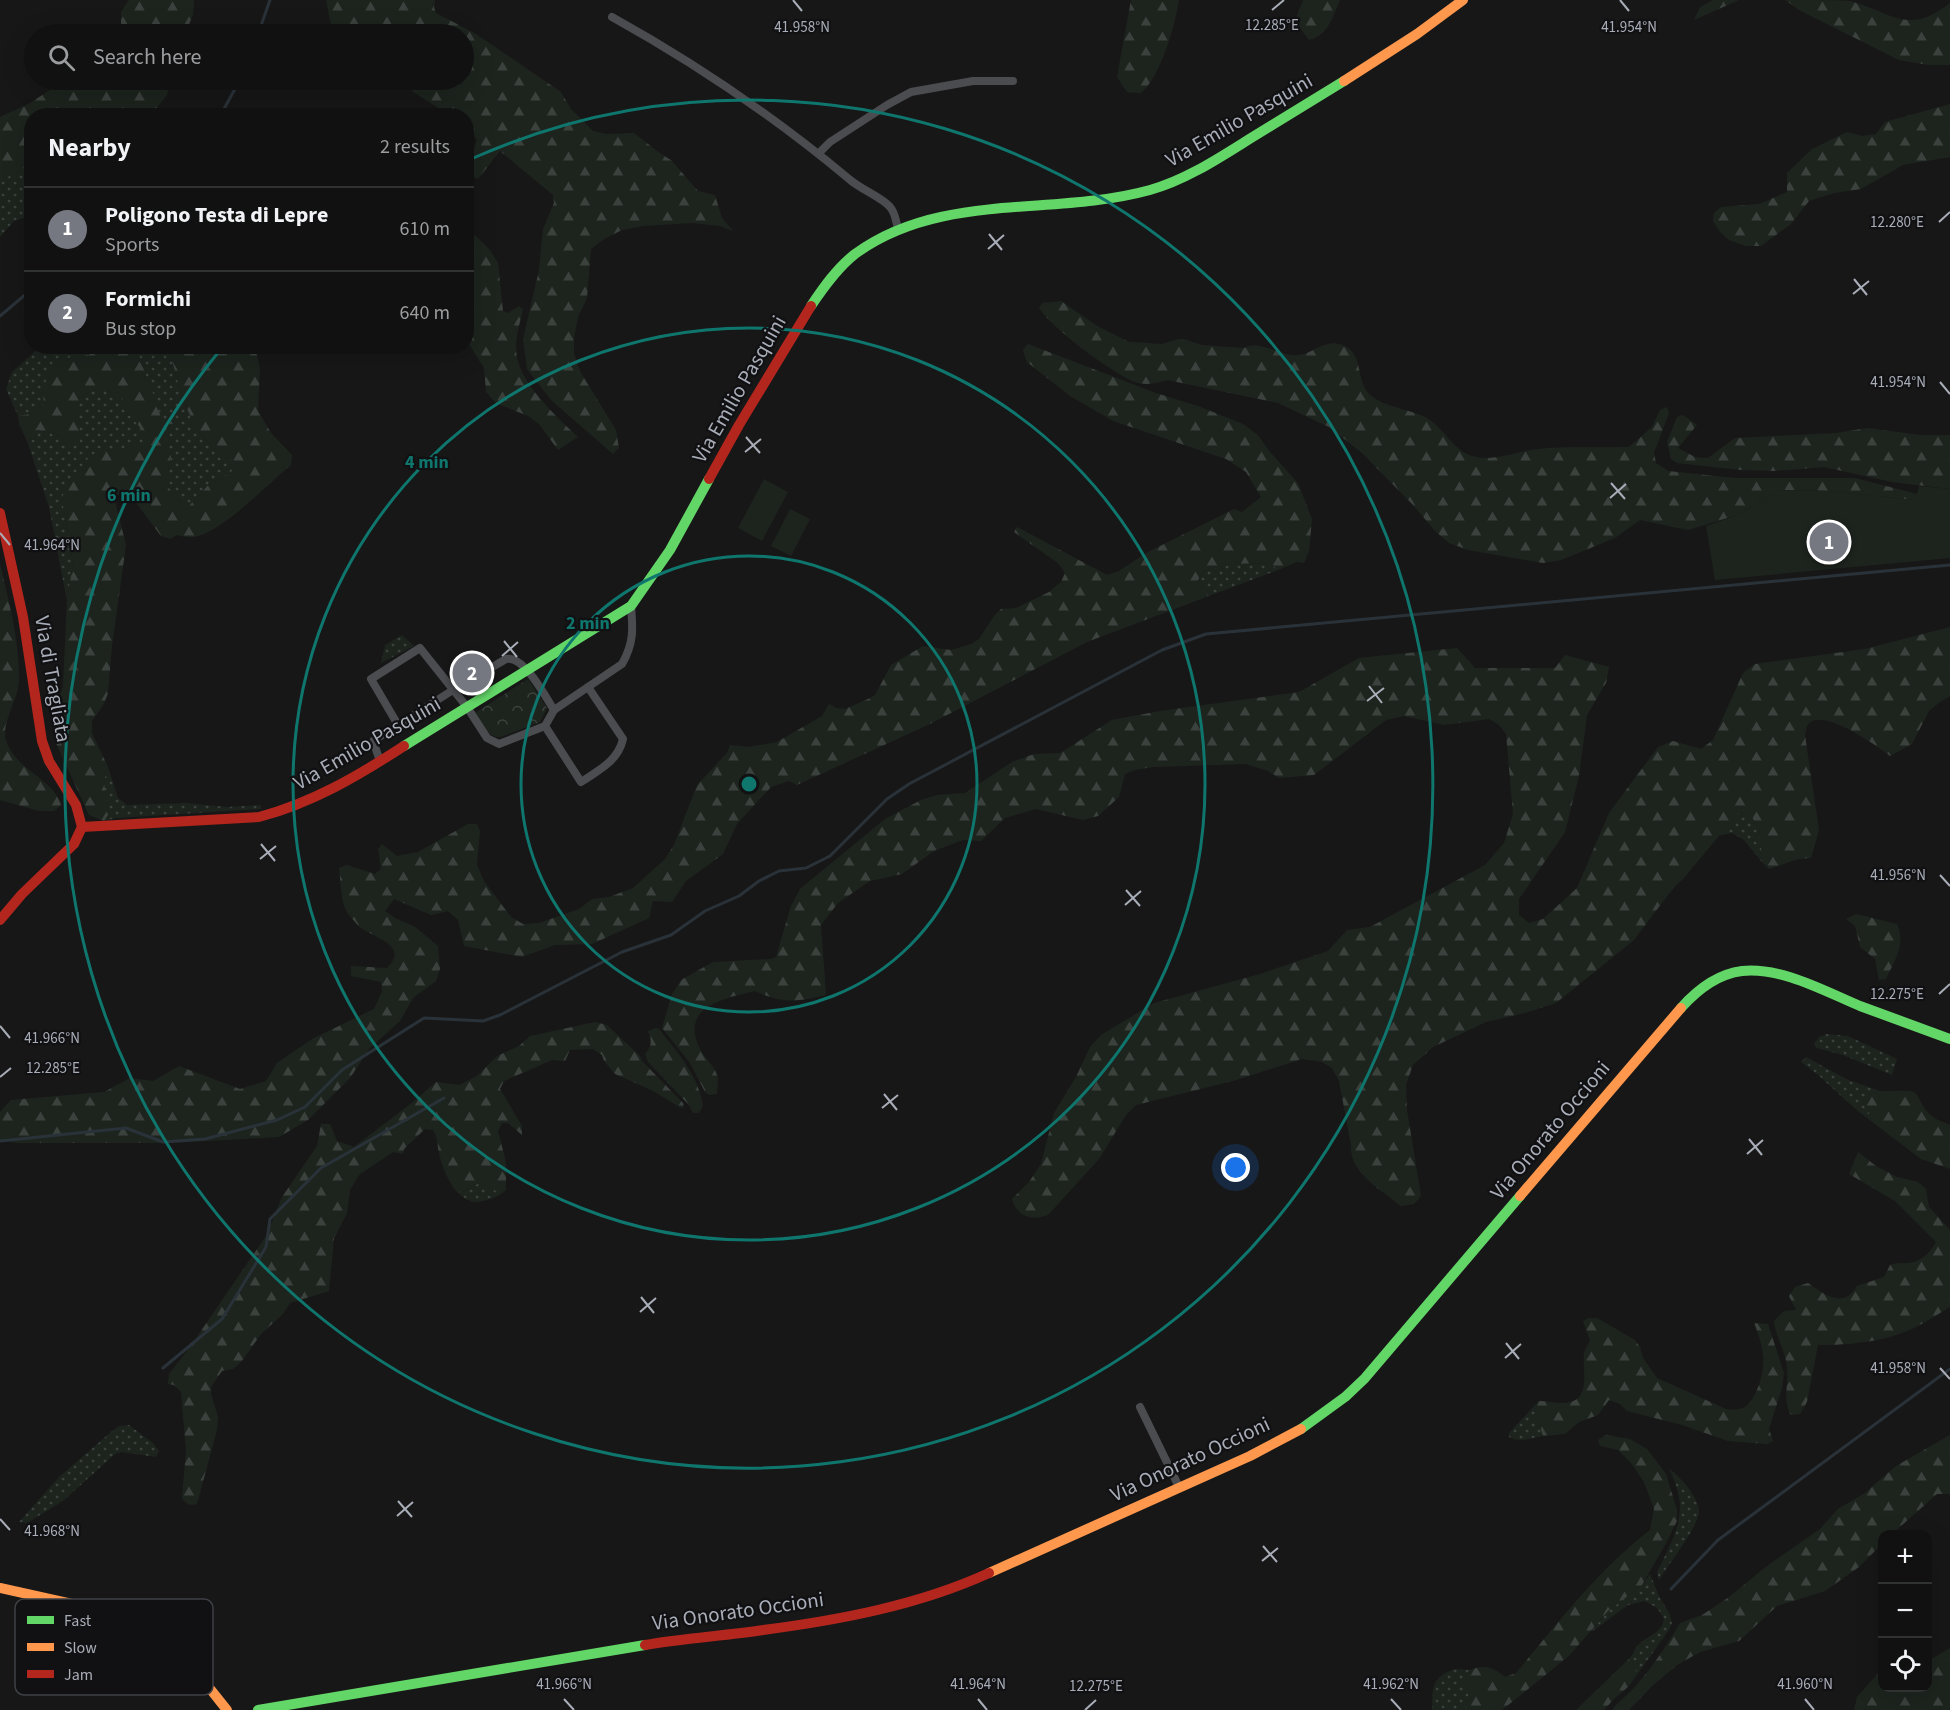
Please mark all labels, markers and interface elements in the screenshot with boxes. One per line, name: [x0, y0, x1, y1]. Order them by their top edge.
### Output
text: 12.285°E: [1245, 15, 1299, 36]
text: 41.958°N: [774, 17, 830, 38]
text: 41.954°N: [1601, 17, 1657, 38]
search box: [24, 24, 474, 90]
icon: search: [45, 41, 78, 74]
text: Search here: [93, 41, 201, 73]
street label: Via Emilio Pasquini: [1160, 66, 1318, 174]
text: Nearby: [48, 129, 131, 166]
text: 2 results: [380, 133, 450, 161]
text: Poligono Testa di Lepre: [105, 199, 328, 231]
text: 12.280°E: [1870, 212, 1924, 233]
text: 1: [62, 215, 73, 243]
text: 610 m: [400, 215, 450, 243]
text: Sports: [105, 231, 160, 259]
text: Formichi: [105, 283, 191, 315]
text: 2: [62, 299, 73, 327]
text: 640 m: [400, 299, 450, 327]
street label: Via Emilio Pasquini: [685, 310, 793, 468]
text: Bus stop: [105, 315, 176, 343]
text: 41.954°N: [1870, 372, 1926, 393]
text: 4 min: [405, 450, 449, 475]
text: 6 min: [107, 483, 151, 508]
pin: 1: [1810, 520, 1848, 564]
text: 41.964°N: [24, 535, 80, 556]
text: 2 min: [566, 611, 610, 636]
street label: Via di Tragliata: [27, 613, 79, 745]
pin: 2: [452, 650, 492, 696]
street label: Via Emilio Pasquini: [288, 689, 446, 797]
centre of rings: [739, 774, 759, 794]
text: 41.956°N: [1870, 865, 1926, 886]
text: 12.275°E: [1870, 984, 1924, 1005]
text: 41.966°N: [24, 1028, 80, 1049]
street label: Via Onorato Occioni: [1483, 1054, 1617, 1206]
text: 12.285°E: [26, 1058, 80, 1079]
your location: [1221, 1153, 1250, 1182]
text: 41.958°N: [1870, 1358, 1926, 1379]
street label: Via Onorato Occioni: [1105, 1409, 1275, 1509]
text: 41.968°N: [24, 1521, 80, 1542]
map controls: [1878, 1530, 1932, 1692]
button: +: [1878, 1530, 1932, 1584]
street label: Via Onorato Occioni: [650, 1584, 826, 1638]
button: −: [1878, 1584, 1932, 1638]
legend: [15, 1599, 213, 1695]
text: Fast: [64, 1610, 92, 1632]
text: Slow: [64, 1637, 97, 1659]
button: locate: [1878, 1638, 1932, 1692]
text: Jam: [64, 1664, 93, 1686]
text: 41.966°N: [536, 1674, 592, 1695]
text: 41.964°N: [950, 1674, 1006, 1695]
text: 41.962°N: [1363, 1674, 1419, 1695]
text: 41.960°N: [1777, 1674, 1833, 1695]
text: 12.275°E: [1069, 1676, 1123, 1697]

